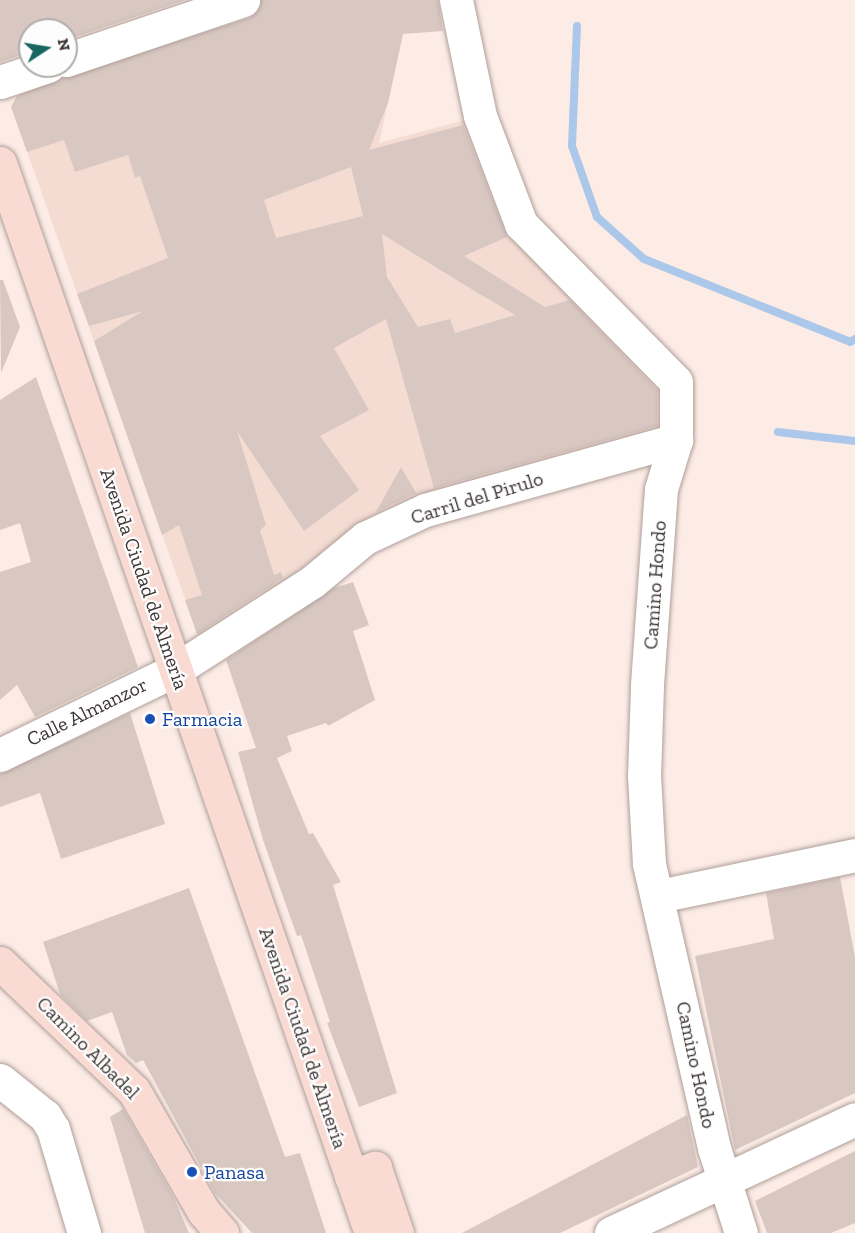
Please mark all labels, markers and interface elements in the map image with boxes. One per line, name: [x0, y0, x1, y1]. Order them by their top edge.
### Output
north arrow: [18, 18, 78, 78]
text: N: [54, 37, 75, 52]
street label: Avenida Ciudad de Almería: [95, 465, 193, 693]
street label: Carril del Pirulo: [408, 466, 546, 530]
street label: Camino Hondo: [639, 520, 671, 650]
street label: Calle Almanzor: [23, 672, 151, 752]
place label: Farmacia: [162, 707, 242, 731]
marker: Farmacia: [143, 712, 157, 726]
street label: Avenida Ciudad de Almería: [254, 924, 352, 1152]
street label: Camino Albadel: [31, 991, 145, 1105]
street label: Camino Hondo: [671, 999, 721, 1131]
place label: Panasa: [204, 1160, 265, 1184]
marker: Panasa: [185, 1165, 199, 1179]

